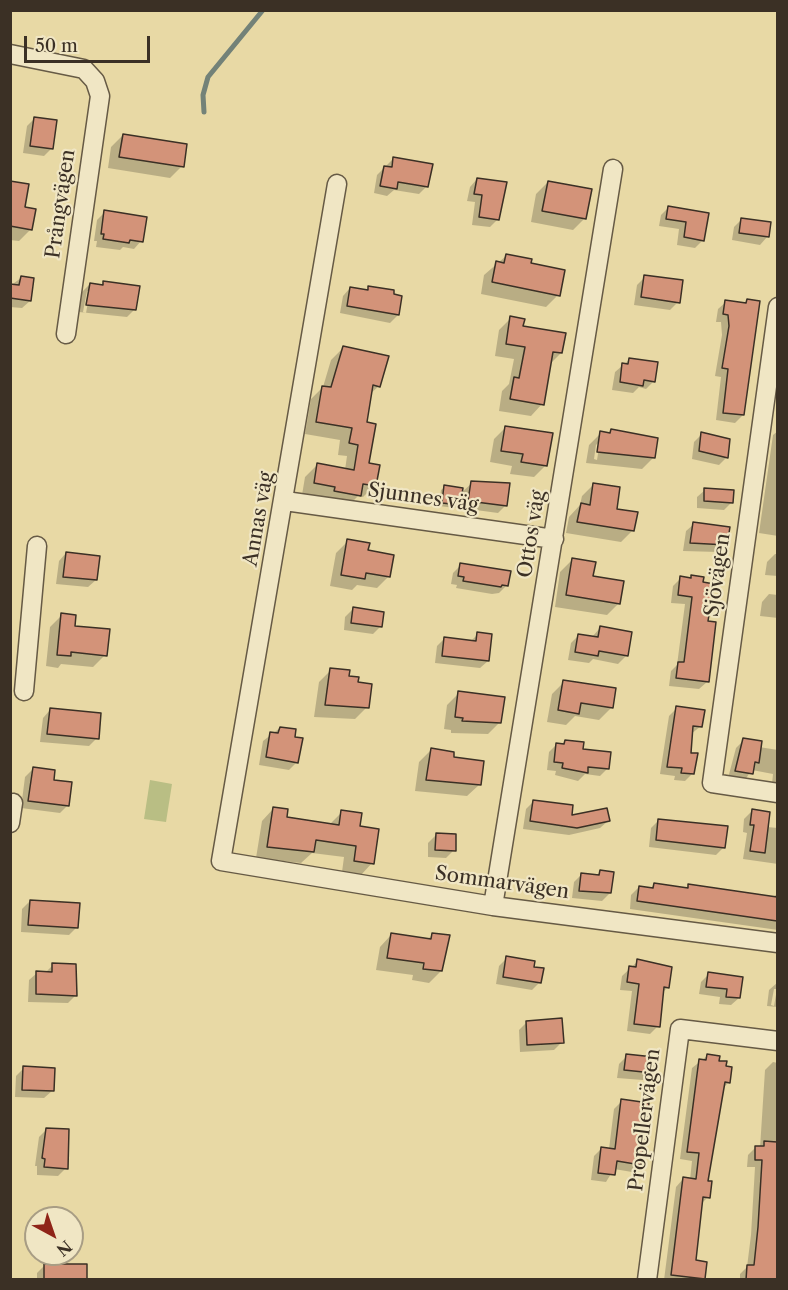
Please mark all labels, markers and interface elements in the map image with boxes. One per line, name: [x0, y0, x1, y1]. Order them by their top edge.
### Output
scale bar: [27, 24, 153, 62]
text: 50 m: [35, 35, 78, 57]
street label: Prångvägen: [41, 148, 81, 260]
street label: Annas väg: [239, 470, 279, 568]
street label: Sjunnes väg: [366, 478, 480, 518]
street label: Ottos väg: [513, 488, 551, 580]
street label: Sjövägen: [700, 532, 736, 618]
street label: Sommarvägen: [433, 862, 571, 904]
street label: Propellervägen: [624, 1047, 666, 1193]
north arrow: [24, 1206, 84, 1266]
text: N: [53, 1236, 76, 1260]

